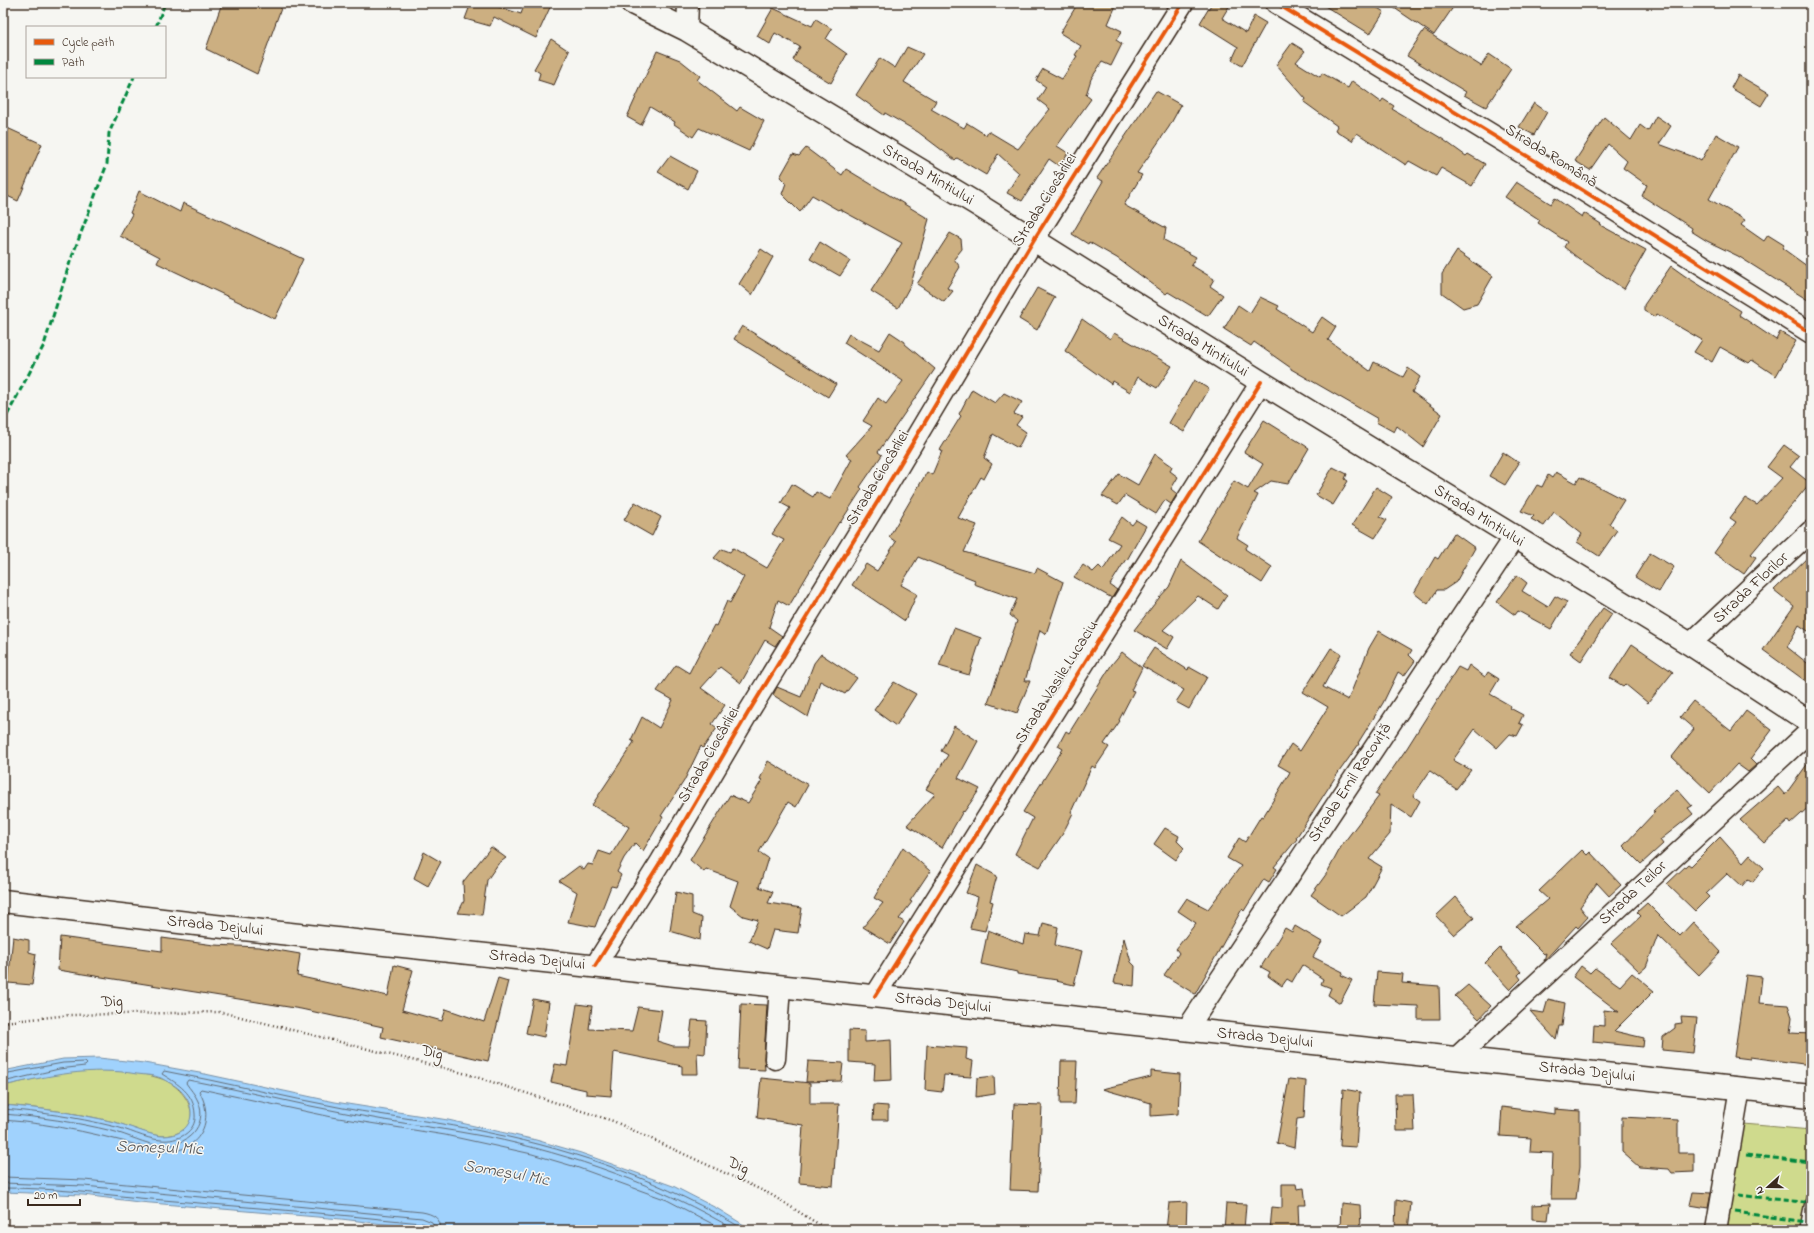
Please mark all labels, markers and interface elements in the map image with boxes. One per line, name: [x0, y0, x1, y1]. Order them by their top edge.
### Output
legend: [26, 26, 166, 78]
text: Cycle path: [62, 34, 114, 53]
text: Path: [62, 54, 85, 72]
street label: Strada Română: [1500, 118, 1602, 194]
street label: Strada Mintiului: [878, 138, 979, 212]
street label: Strada Ciocârliei: [1006, 148, 1084, 252]
street label: Strada Mintiului: [1153, 308, 1253, 384]
street label: Strada Ciocârliei: [840, 426, 916, 530]
street label: Strada Mintiului: [1429, 478, 1529, 554]
street label: Strada Florilor: [1708, 546, 1794, 630]
street label: Strada Vasile Lucaciu: [1009, 616, 1105, 748]
street label: Strada Ciocârliei: [672, 702, 746, 807]
street label: Strada Emil Racoviță: [1302, 719, 1398, 847]
street label: Strada Teilor: [1593, 855, 1673, 931]
street label: Strada Dejului: [166, 909, 264, 943]
street label: Strada Dejului: [488, 943, 586, 977]
street label: Strada Dejului: [894, 986, 992, 1020]
street label: Dig: [100, 990, 123, 1014]
street label: Strada Dejului: [1216, 1021, 1314, 1055]
street label: Dig: [418, 1038, 445, 1067]
street label: Strada Dejului: [1538, 1055, 1636, 1089]
water label: Someșul Mic: [115, 1134, 204, 1162]
street label: Dig: [722, 1150, 753, 1181]
water label: Someșul Mic: [461, 1153, 552, 1193]
north arrow: [1748, 1167, 1788, 1207]
scale bar: [28, 1181, 80, 1207]
text: N: [1751, 1184, 1768, 1197]
text: 20 m: [34, 1187, 57, 1205]

